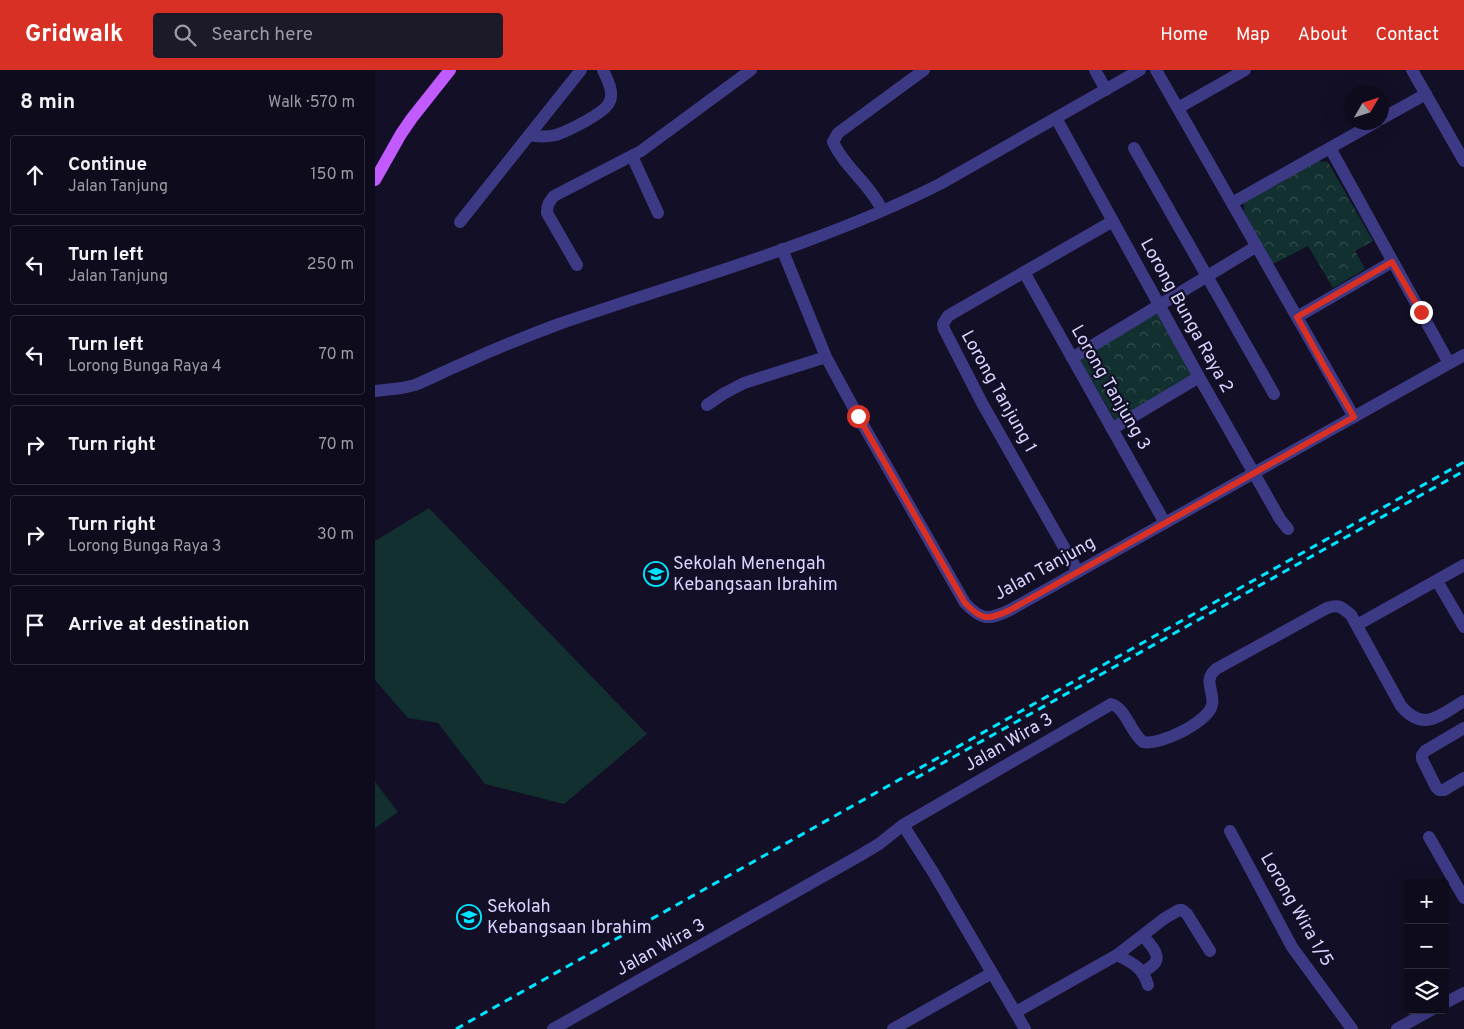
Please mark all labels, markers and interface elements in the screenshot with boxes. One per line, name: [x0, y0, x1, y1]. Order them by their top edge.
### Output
search box: [153, 13, 503, 58]
text: Gridwalk: [25, 20, 123, 50]
icon: search: [171, 21, 199, 49]
text: Search here: [211, 23, 313, 47]
text: Home: [1160, 24, 1208, 47]
text: Map: [1236, 24, 1270, 47]
text: About: [1298, 24, 1347, 47]
text: Contact: [1375, 24, 1439, 47]
north arrow: [1344, 85, 1389, 130]
text: 8 min: [20, 89, 75, 116]
text: Walk · 570 m: [268, 93, 355, 113]
text: Continue: [68, 153, 147, 177]
icon: ahead: [21, 161, 49, 189]
text: 150 m: [311, 165, 354, 185]
text: Jalan Tanjung: [68, 177, 168, 197]
street label: Lorong Bunga Raya 2: [1134, 235, 1238, 397]
text: Turn left: [68, 243, 144, 267]
icon: left: [21, 251, 49, 279]
text: 250 m: [307, 255, 354, 275]
text: Jalan Tanjung: [68, 267, 168, 287]
route end: [1410, 301, 1433, 324]
street label: Lorong Tanjung 3: [1065, 321, 1155, 455]
street label: Lorong Tanjung 1: [955, 327, 1041, 457]
text: Turn left: [68, 333, 144, 357]
icon: left: [21, 341, 49, 369]
text: 70 m: [319, 345, 354, 365]
text: Lorong Bunga Raya 4: [68, 357, 222, 377]
route start: [847, 405, 870, 428]
icon: right: [21, 431, 49, 459]
text: Turn right: [68, 433, 156, 457]
text: 70 m: [319, 435, 354, 455]
text: Turn right: [68, 513, 156, 537]
icon: right: [21, 521, 49, 549]
text: 30 m: [317, 525, 354, 545]
street label: Jalan Tanjung: [990, 532, 1100, 606]
text: Lorong Bunga Raya 3: [68, 537, 221, 557]
place label: Sekolah Menengah Kebangsaan Ibrahim: [673, 553, 838, 597]
school or university icon: Sekolah Menengah Kebangsaan Ibrahim: [643, 561, 669, 587]
icon: arrive: [21, 611, 49, 639]
text: Arrive at destination: [68, 613, 249, 637]
street label: Jalan Wira 3: [961, 708, 1057, 778]
street label: Lorong Wira 1/5: [1254, 849, 1338, 971]
map controls: [1404, 879, 1449, 1014]
button: +: [1404, 879, 1449, 924]
place label: Sekolah Kebangsaan Ibrahim: [487, 896, 652, 940]
school or university icon: Sekolah Kebangsaan Ibrahim: [456, 904, 482, 930]
street label: Jalan Wira 3: [612, 914, 710, 982]
button: −: [1404, 924, 1449, 969]
button: layers: [1404, 969, 1449, 1014]

